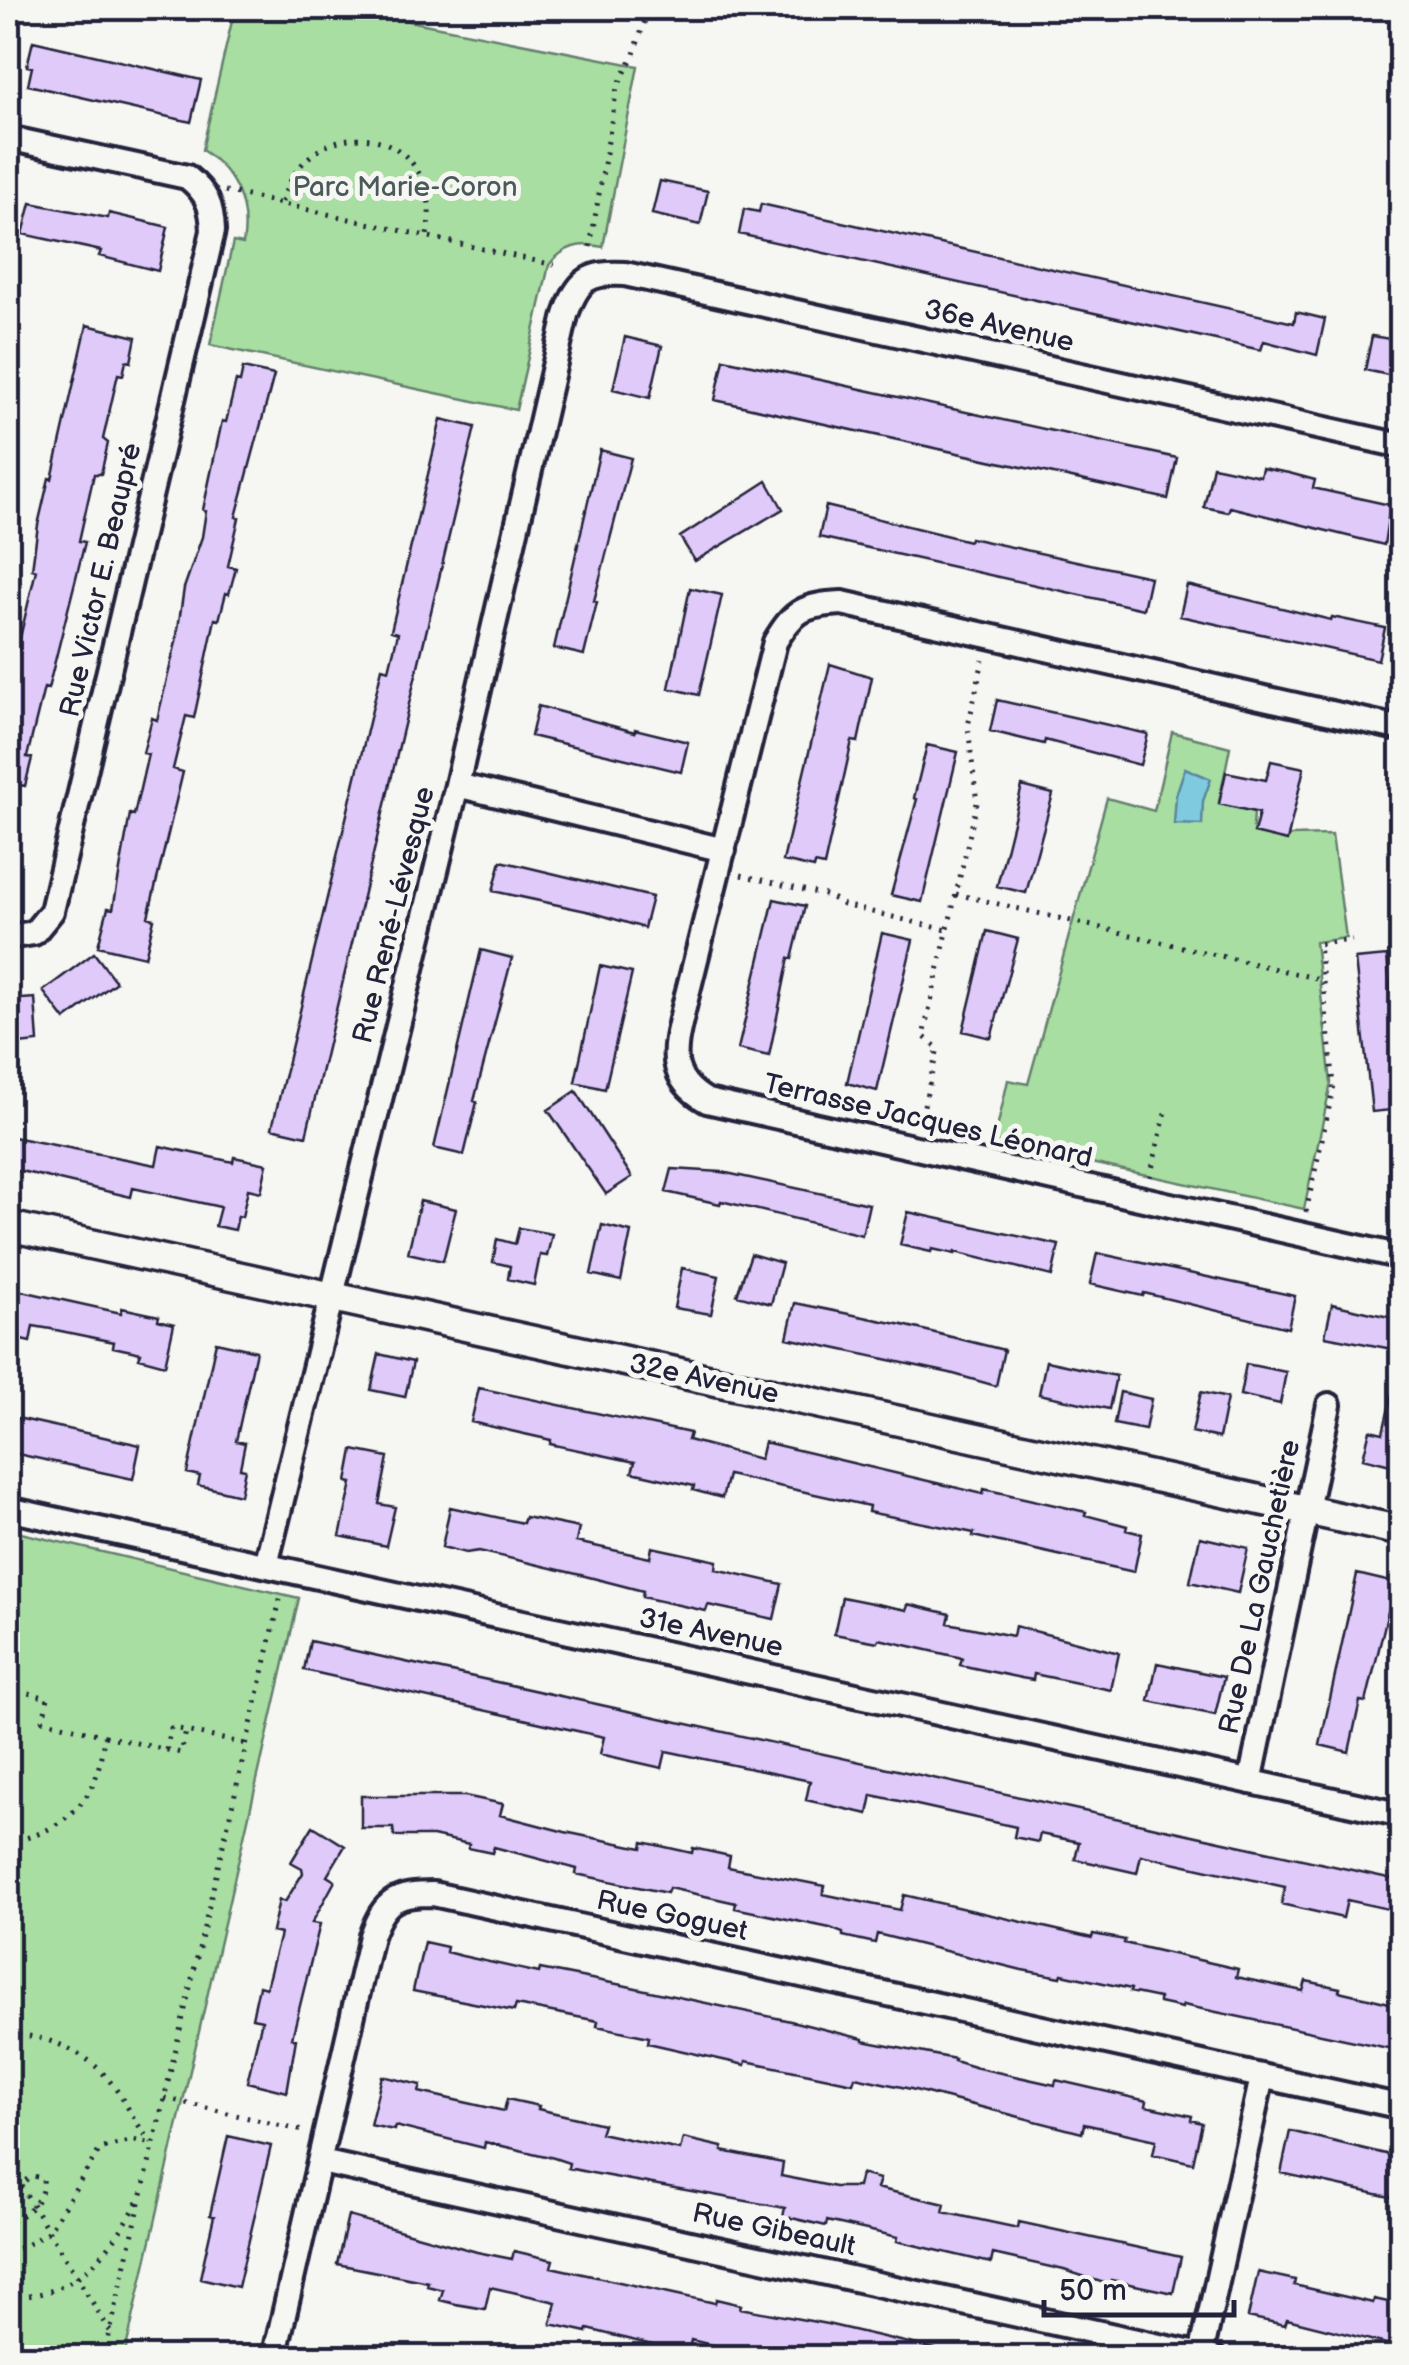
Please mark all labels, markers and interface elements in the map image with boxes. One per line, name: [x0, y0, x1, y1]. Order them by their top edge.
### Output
park label: Parc Marie-Coron: [293, 171, 517, 204]
street label: 36e Avenue: [921, 293, 1077, 359]
street label: Rue Victor E. Beaupré: [53, 440, 149, 720]
street label: Rue René-Lévesque: [346, 783, 442, 1047]
street label: Terrasse Jacques Léonard: [760, 1067, 1096, 1175]
street label: 32e Avenue: [626, 1347, 782, 1411]
street label: Rue De La Gauchetière: [1213, 1437, 1307, 1737]
street label: 31e Avenue: [636, 1602, 786, 1664]
street label: Rue Goguet: [593, 1884, 751, 1948]
street label: Rue Gibeault: [689, 2197, 859, 2263]
scale bar: [1044, 2255, 1234, 2317]
text: 50 m: [1059, 2273, 1127, 2309]

